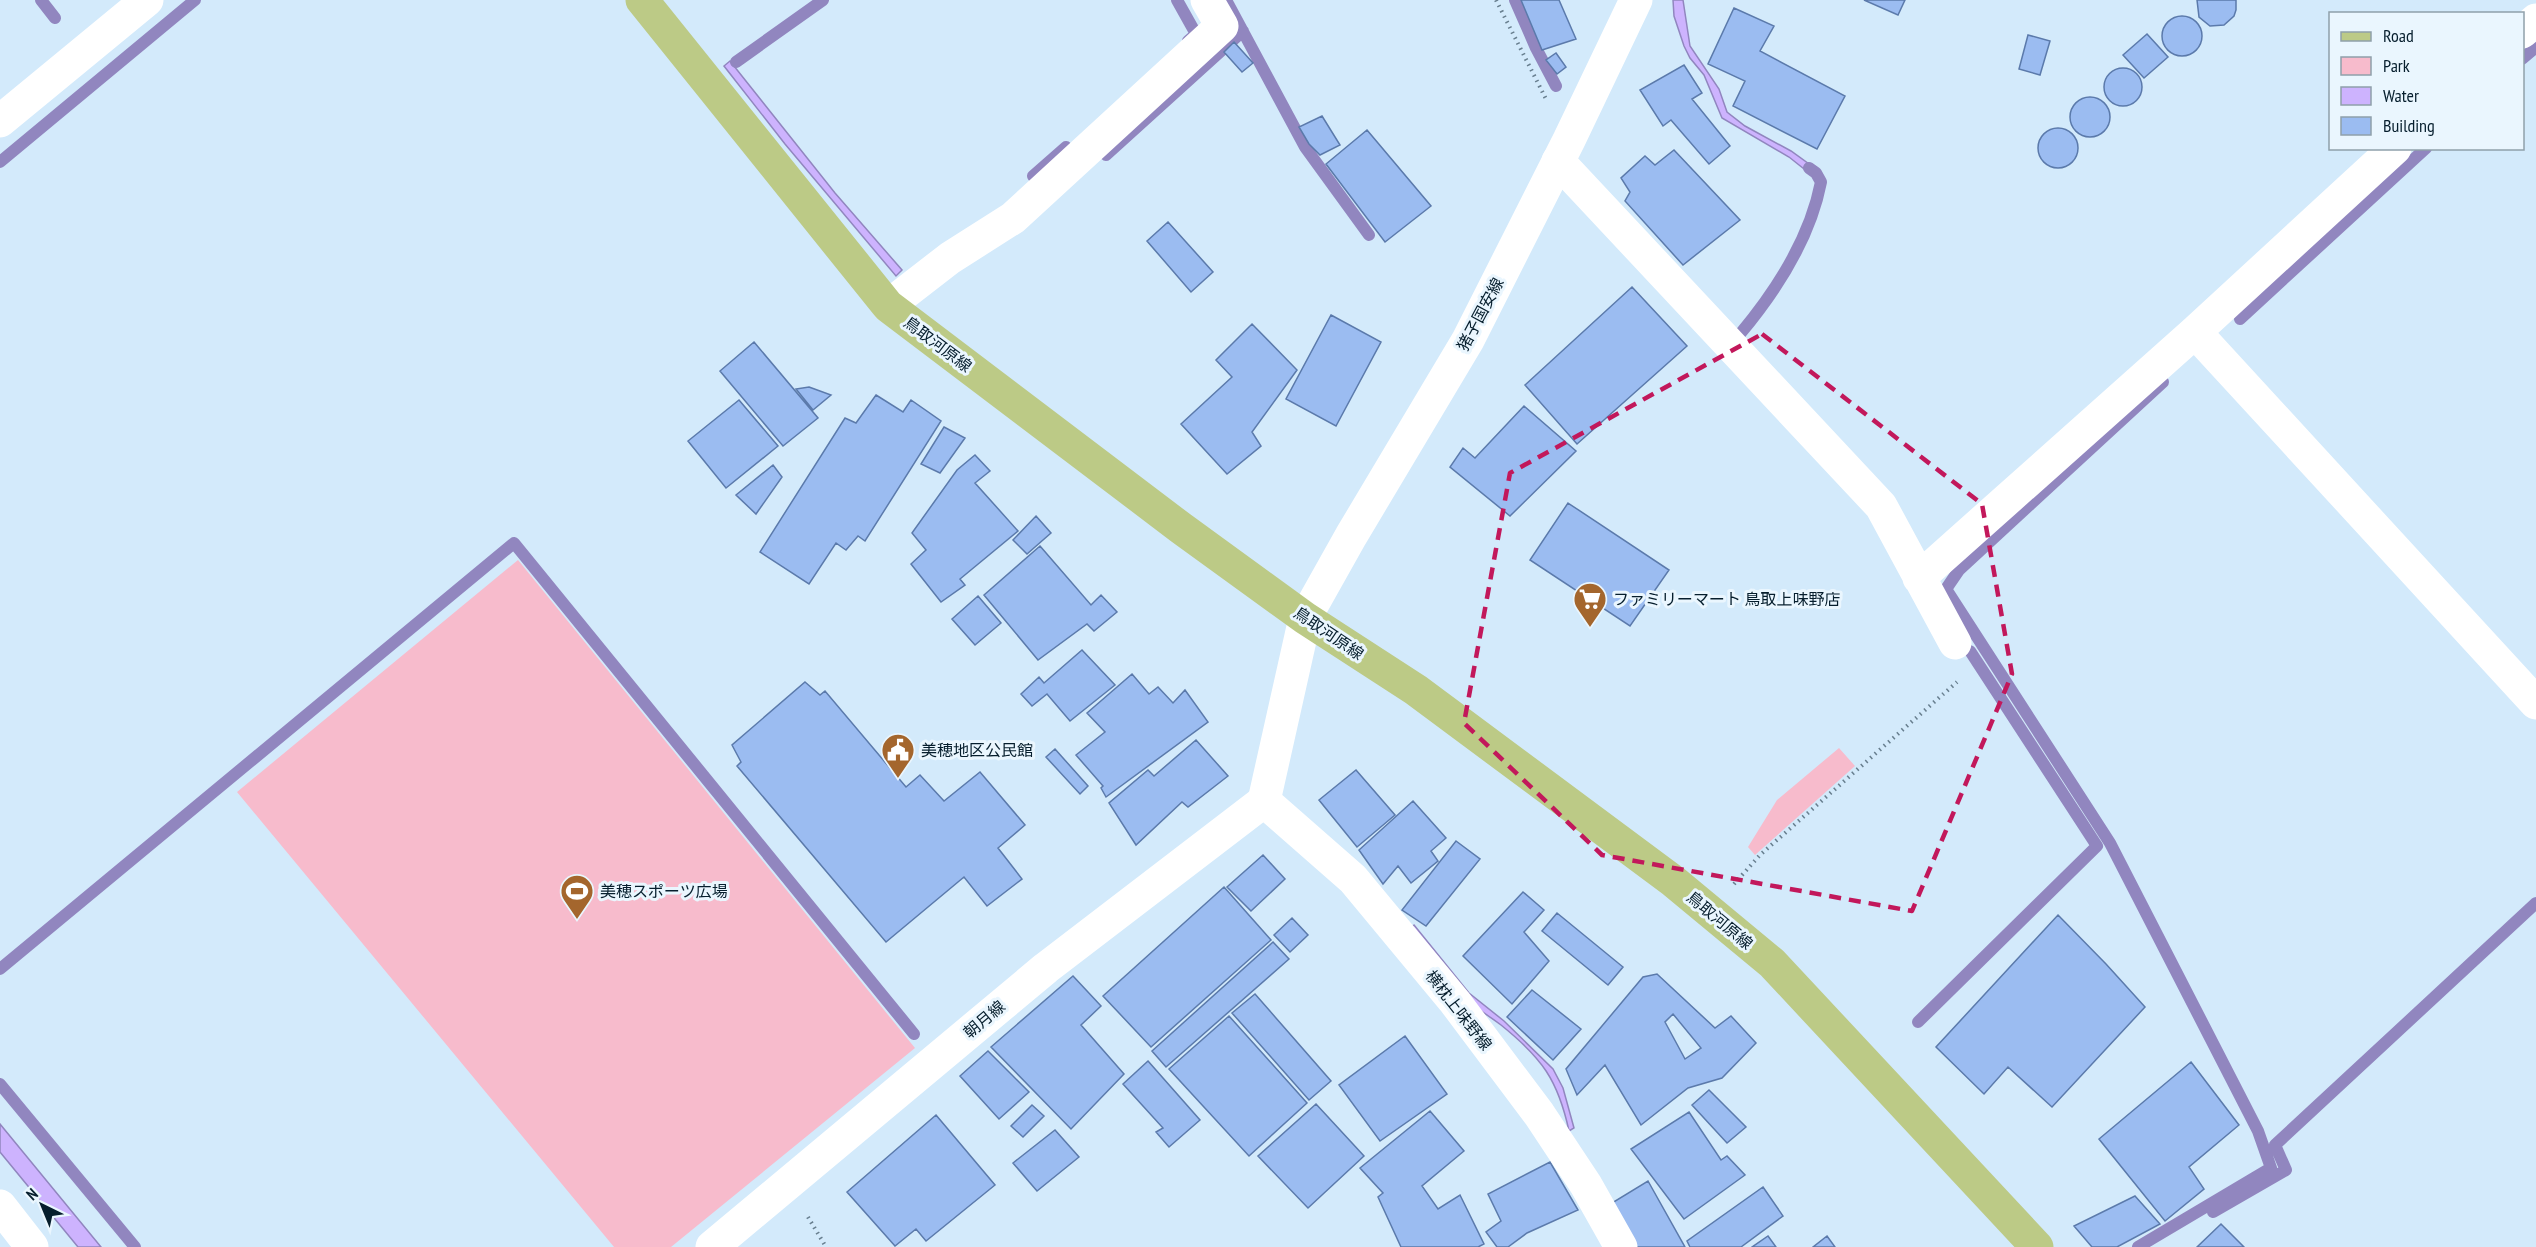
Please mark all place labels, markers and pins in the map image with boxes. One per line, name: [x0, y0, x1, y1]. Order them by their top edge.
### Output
supermarket icon: ファミリーマート 鳥取上味野店: [1572, 581, 1608, 628]
place label: ファミリーマート 鳥取上味野店: [1613, 589, 1840, 609]
public building icon: 美穂地区公民館: [880, 732, 916, 779]
place label: 美穂地区公民館: [921, 740, 1033, 760]
sports icon: 美穂スポーツ広場: [559, 873, 595, 920]
place label: 美穂スポーツ広場: [600, 881, 728, 901]

